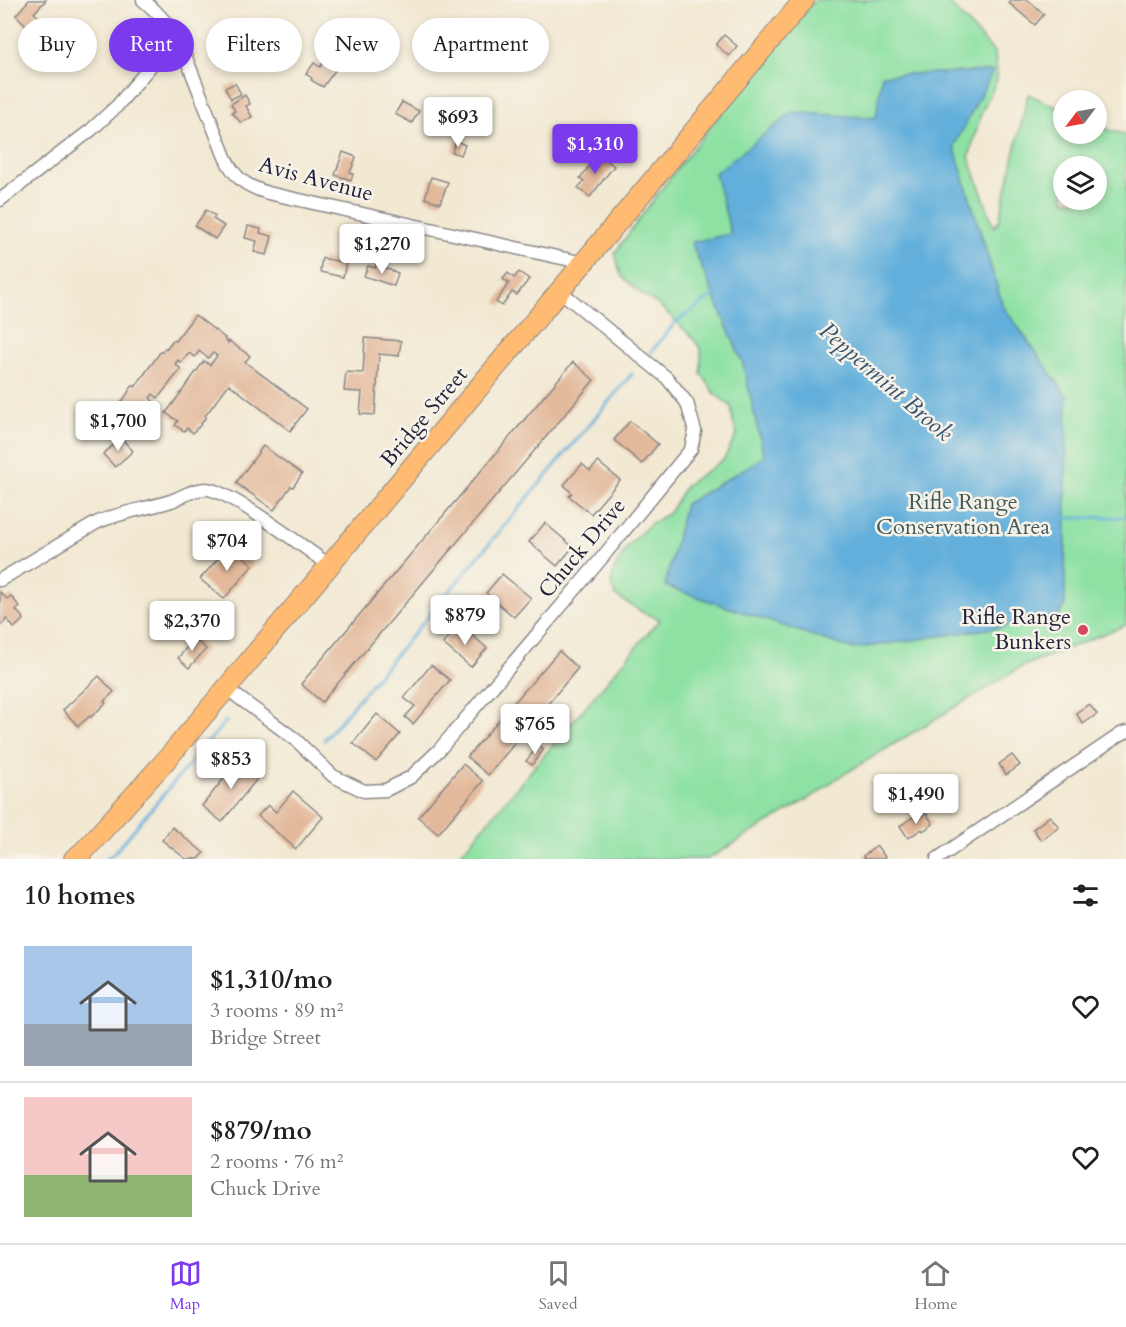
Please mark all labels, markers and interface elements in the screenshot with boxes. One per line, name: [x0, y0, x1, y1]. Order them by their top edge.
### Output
chip: Buy: [18, 18, 97, 72]
chip: Rent: [109, 18, 194, 72]
chip: Filters: [206, 18, 302, 72]
chip: New: [314, 18, 400, 72]
chip: Apartment: [412, 18, 549, 72]
north arrow: [1053, 90, 1107, 144]
map controls: [1053, 90, 1107, 210]
pin: $693: [422, 97, 494, 148]
text: $693: [438, 103, 478, 130]
pin: $1,310: [546, 124, 644, 175]
text: $1,310: [566, 130, 624, 157]
street label: Avis Avenue: [255, 149, 377, 209]
button: layers: [1053, 156, 1107, 210]
pin: $1,270: [333, 224, 431, 275]
text: $1,270: [353, 230, 411, 257]
water label: Peppermint Brook: [812, 315, 960, 449]
street label: Bridge Street: [373, 361, 475, 473]
pin: $1,700: [69, 401, 167, 452]
text: $1,700: [89, 407, 147, 434]
park label: Rifle Range Conservation Area: [876, 487, 1050, 542]
street label: Chuck Drive: [531, 492, 633, 604]
pin: $704: [191, 521, 263, 572]
text: $704: [207, 527, 247, 554]
pin: $879: [429, 595, 501, 646]
pin: $2,370: [143, 601, 241, 652]
text: $879: [445, 601, 485, 628]
place label: Rifle Range Bunkers: [962, 602, 1071, 657]
text: $2,370: [163, 607, 221, 634]
marker: Rifle Range Bunkers: [1076, 623, 1090, 637]
pin: $765: [499, 704, 571, 755]
text: $765: [515, 710, 555, 737]
pin: $853: [195, 739, 267, 790]
text: $853: [211, 745, 251, 772]
pin: $1,490: [867, 774, 965, 825]
text: $1,490: [887, 780, 945, 807]
text: 10 homes: [24, 878, 135, 913]
icon: filters: [1069, 879, 1102, 912]
text: $1,310/mo: [210, 962, 333, 997]
icon: home: [72, 970, 144, 1042]
icon: heart: [1069, 990, 1102, 1023]
text: 3 rooms · 89 m²: [210, 997, 343, 1024]
text: Bridge Street: [210, 1024, 321, 1051]
text: $879/mo: [210, 1113, 312, 1148]
icon: home: [72, 1121, 144, 1193]
icon: heart: [1069, 1141, 1102, 1174]
text: 2 rooms · 76 m²: [210, 1148, 343, 1175]
text: Chuck Drive: [210, 1175, 321, 1202]
tab: Map: [169, 1257, 202, 1315]
tab: Saved: [539, 1257, 577, 1315]
tab: Home: [915, 1257, 957, 1315]

